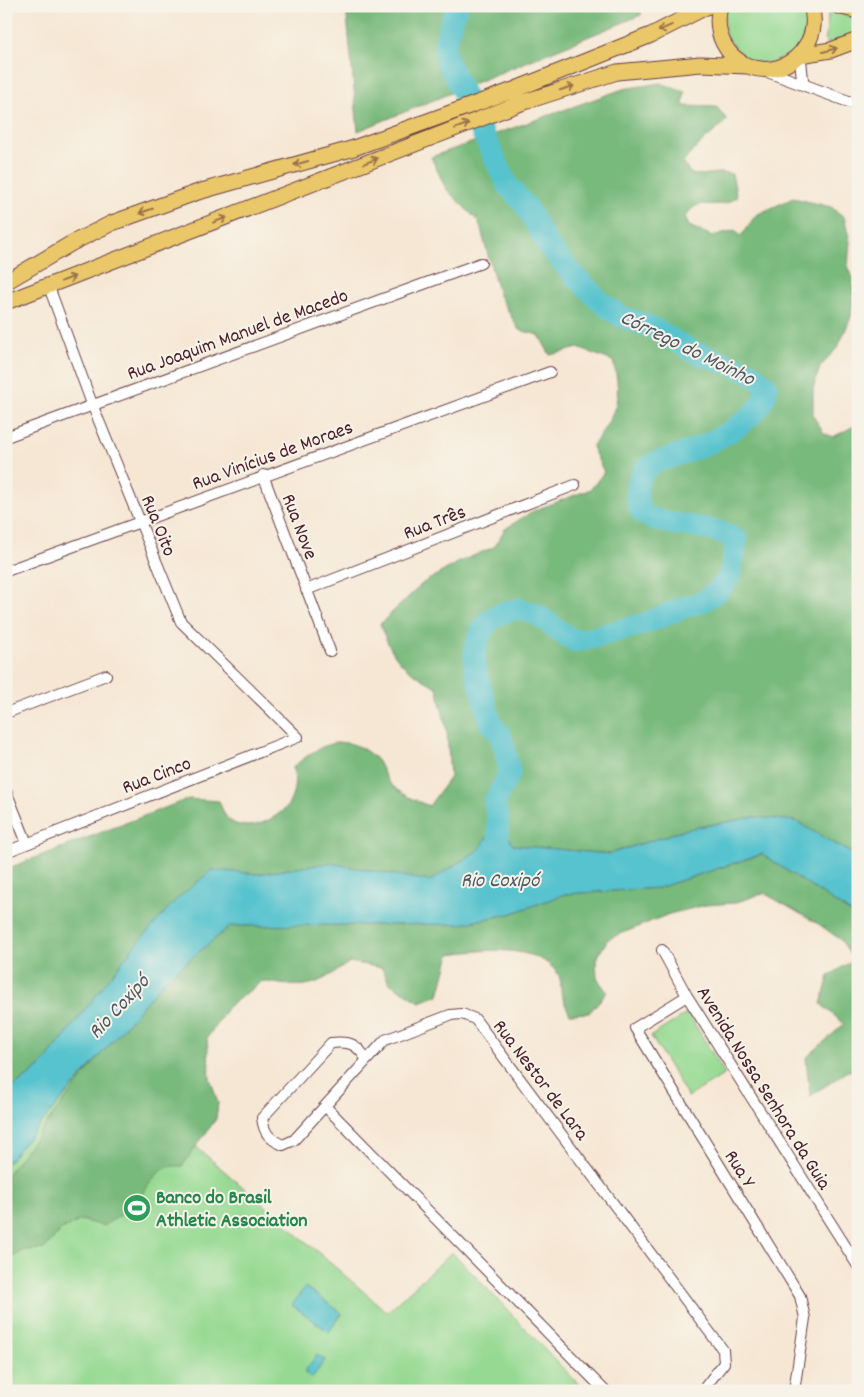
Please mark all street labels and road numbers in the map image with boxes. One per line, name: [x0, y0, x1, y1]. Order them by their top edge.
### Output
street label: Rua Joaquim Manuel de Macedo: [124, 283, 353, 389]
street label: Rua Vinícius de Moraes: [189, 415, 357, 499]
street label: Rua Nove: [273, 490, 324, 564]
street label: Rua Oito: [132, 491, 182, 561]
street label: Rua Três: [400, 499, 470, 548]
street label: Rua Cinco: [118, 751, 196, 803]
street label: Avenida Nossa Senhora da Guia: [688, 981, 837, 1196]
street label: Rua Nestor de Lara: [485, 1015, 595, 1148]
street label: Rua Y: [716, 1145, 761, 1194]

